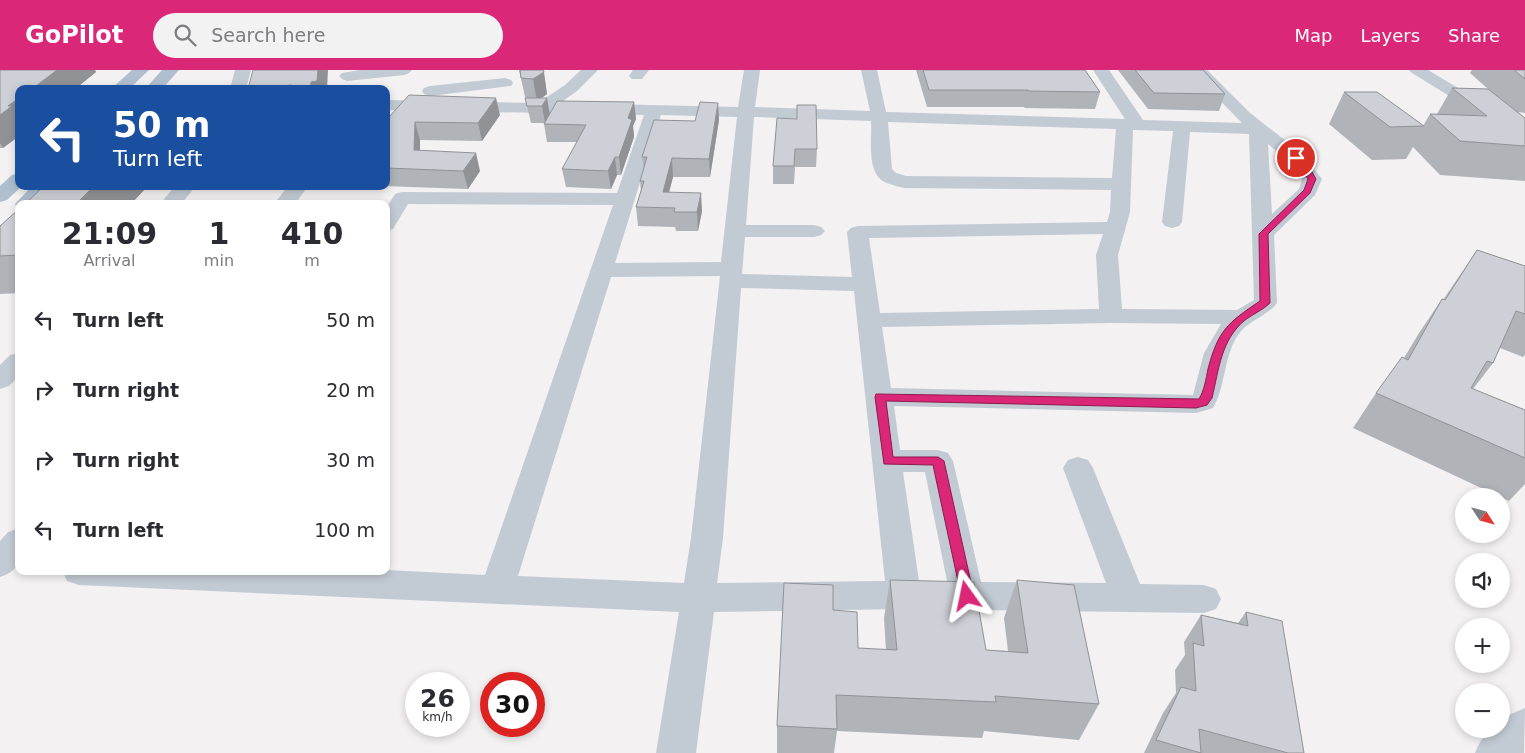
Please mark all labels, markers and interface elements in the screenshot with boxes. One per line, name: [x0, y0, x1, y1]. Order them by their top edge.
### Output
search box: [153, 13, 503, 58]
text: GoPilot: [25, 21, 123, 49]
icon: search: [171, 21, 199, 49]
text: Search here: [211, 24, 325, 46]
text: Map: [1294, 25, 1332, 46]
text: Layers: [1360, 25, 1420, 46]
text: Share: [1448, 25, 1500, 46]
icon: left: [30, 105, 95, 170]
text: 50 m: [113, 105, 210, 145]
pin: [1275, 137, 1317, 179]
icon: arrive: [1282, 144, 1310, 172]
text: Turn left: [113, 146, 202, 171]
text: 21:09: [62, 216, 157, 251]
text: 1: [208, 216, 229, 251]
text: 410: [281, 216, 343, 251]
text: Arrival: [83, 251, 135, 270]
text: min: [204, 251, 234, 270]
text: m: [304, 251, 320, 270]
icon: left: [30, 306, 58, 334]
text: Turn left: [73, 309, 164, 331]
text: 50 m: [326, 309, 375, 331]
icon: right: [30, 376, 58, 404]
text: Turn right: [73, 379, 179, 401]
text: 20 m: [326, 379, 375, 401]
icon: right: [30, 446, 58, 474]
text: Turn right: [73, 449, 179, 471]
text: 30 m: [326, 449, 375, 471]
north arrow: [1455, 488, 1510, 542]
map controls: [1455, 488, 1510, 738]
icon: left: [30, 516, 58, 544]
text: Turn left: [73, 519, 164, 541]
text: 100 m: [314, 519, 375, 541]
button: sound: [1455, 553, 1510, 608]
position arrow: [940, 569, 992, 621]
button: +: [1455, 618, 1510, 673]
speed limit sign: 30: [480, 672, 545, 737]
button: −: [1455, 683, 1510, 738]
text: 26: [420, 684, 455, 713]
text: km/h: [422, 710, 453, 724]

